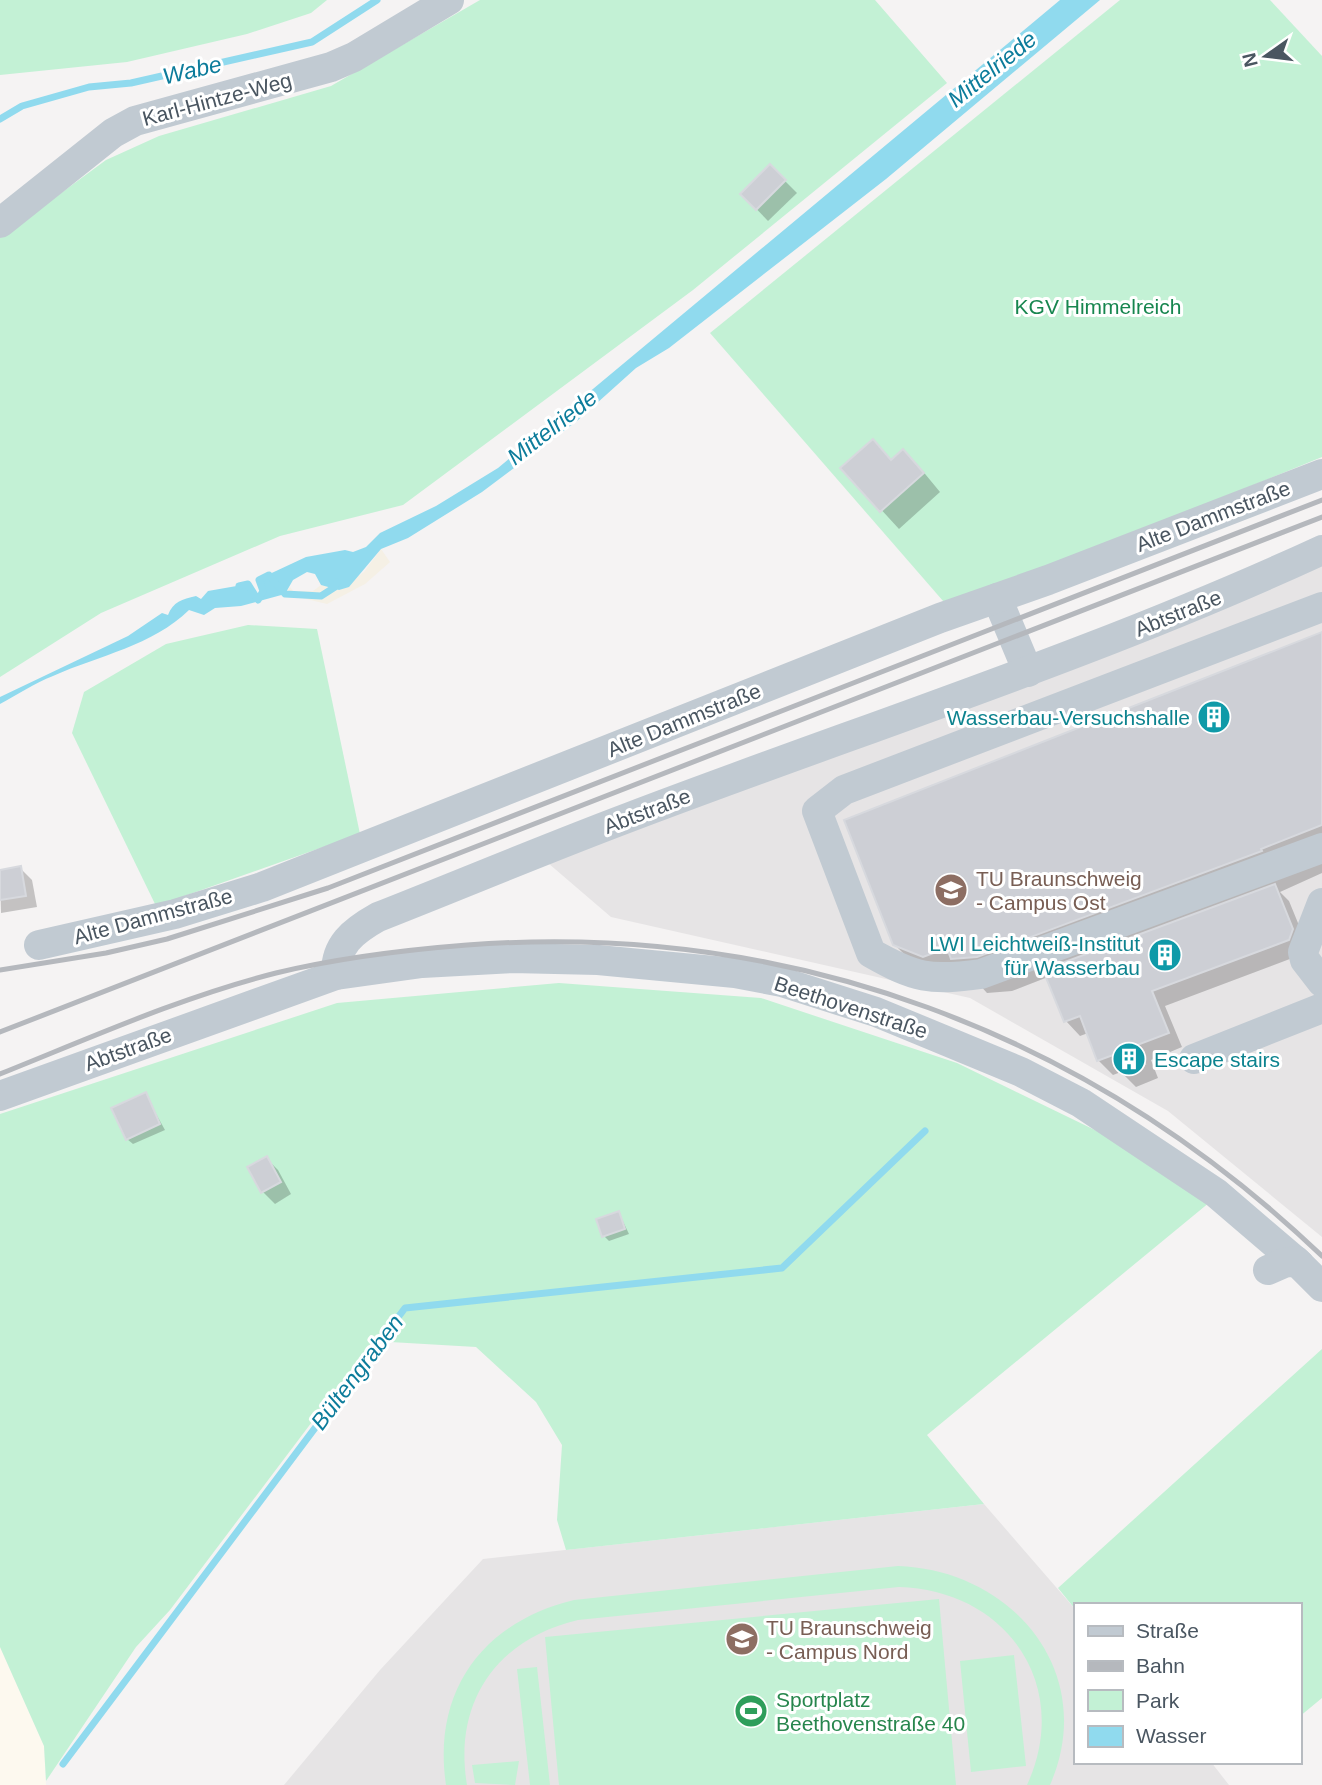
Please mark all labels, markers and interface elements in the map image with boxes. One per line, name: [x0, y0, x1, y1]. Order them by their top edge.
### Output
north arrow: [1231, 21, 1301, 91]
water label: Mittelriede: [943, 26, 1041, 112]
water label: Wabe: [160, 51, 224, 89]
text: N: [1238, 51, 1262, 69]
street label: Karl-Hintze-Weg: [140, 68, 294, 130]
park label: KGV Himmelreich: [1015, 295, 1181, 318]
water label: Mittelriede: [502, 384, 602, 470]
street label: Alte Dammstraße: [1133, 476, 1293, 556]
street label: Abtstraße: [1131, 585, 1225, 641]
street label: Alte Dammstraße: [604, 679, 764, 761]
building icon: Wasserbau-Versuchshalle: [1195, 698, 1233, 736]
place label: Wasserbau-Versuchshalle: [947, 706, 1190, 729]
street label: Abtstraße: [600, 784, 694, 838]
place label: TU Braunschweig - Campus Ost: [976, 867, 1142, 914]
school or university icon: TU Braunschweig - Campus Ost: [932, 871, 970, 909]
street label: Alte Dammstraße: [71, 884, 235, 948]
place label: LWI Leichtweiß-Institut für Wasserbau: [929, 932, 1140, 979]
building icon: LWI Leichtweiß-Institut für Wasserbau: [1146, 936, 1184, 974]
street label: Beethovenstraße: [771, 971, 931, 1043]
street label: Abtstraße: [81, 1023, 175, 1075]
building icon: Escape stairs: [1110, 1040, 1148, 1078]
place label: Escape stairs: [1154, 1048, 1280, 1071]
water label: Bültengraben: [305, 1310, 409, 1434]
legend: [1074, 1603, 1301, 1764]
place label: TU Braunschweig - Campus Nord: [766, 1616, 932, 1663]
text: Straße: [1136, 1619, 1199, 1642]
school or university icon: TU Braunschweig - Campus Nord: [723, 1620, 761, 1658]
text: Bahn: [1136, 1654, 1185, 1677]
place label: Sportplatz Beethovenstraße 40: [776, 1688, 965, 1735]
text: Park: [1136, 1689, 1180, 1712]
sports icon: Sportplatz Beethovenstraße 40: [732, 1692, 770, 1730]
text: Wasser: [1136, 1724, 1206, 1747]

